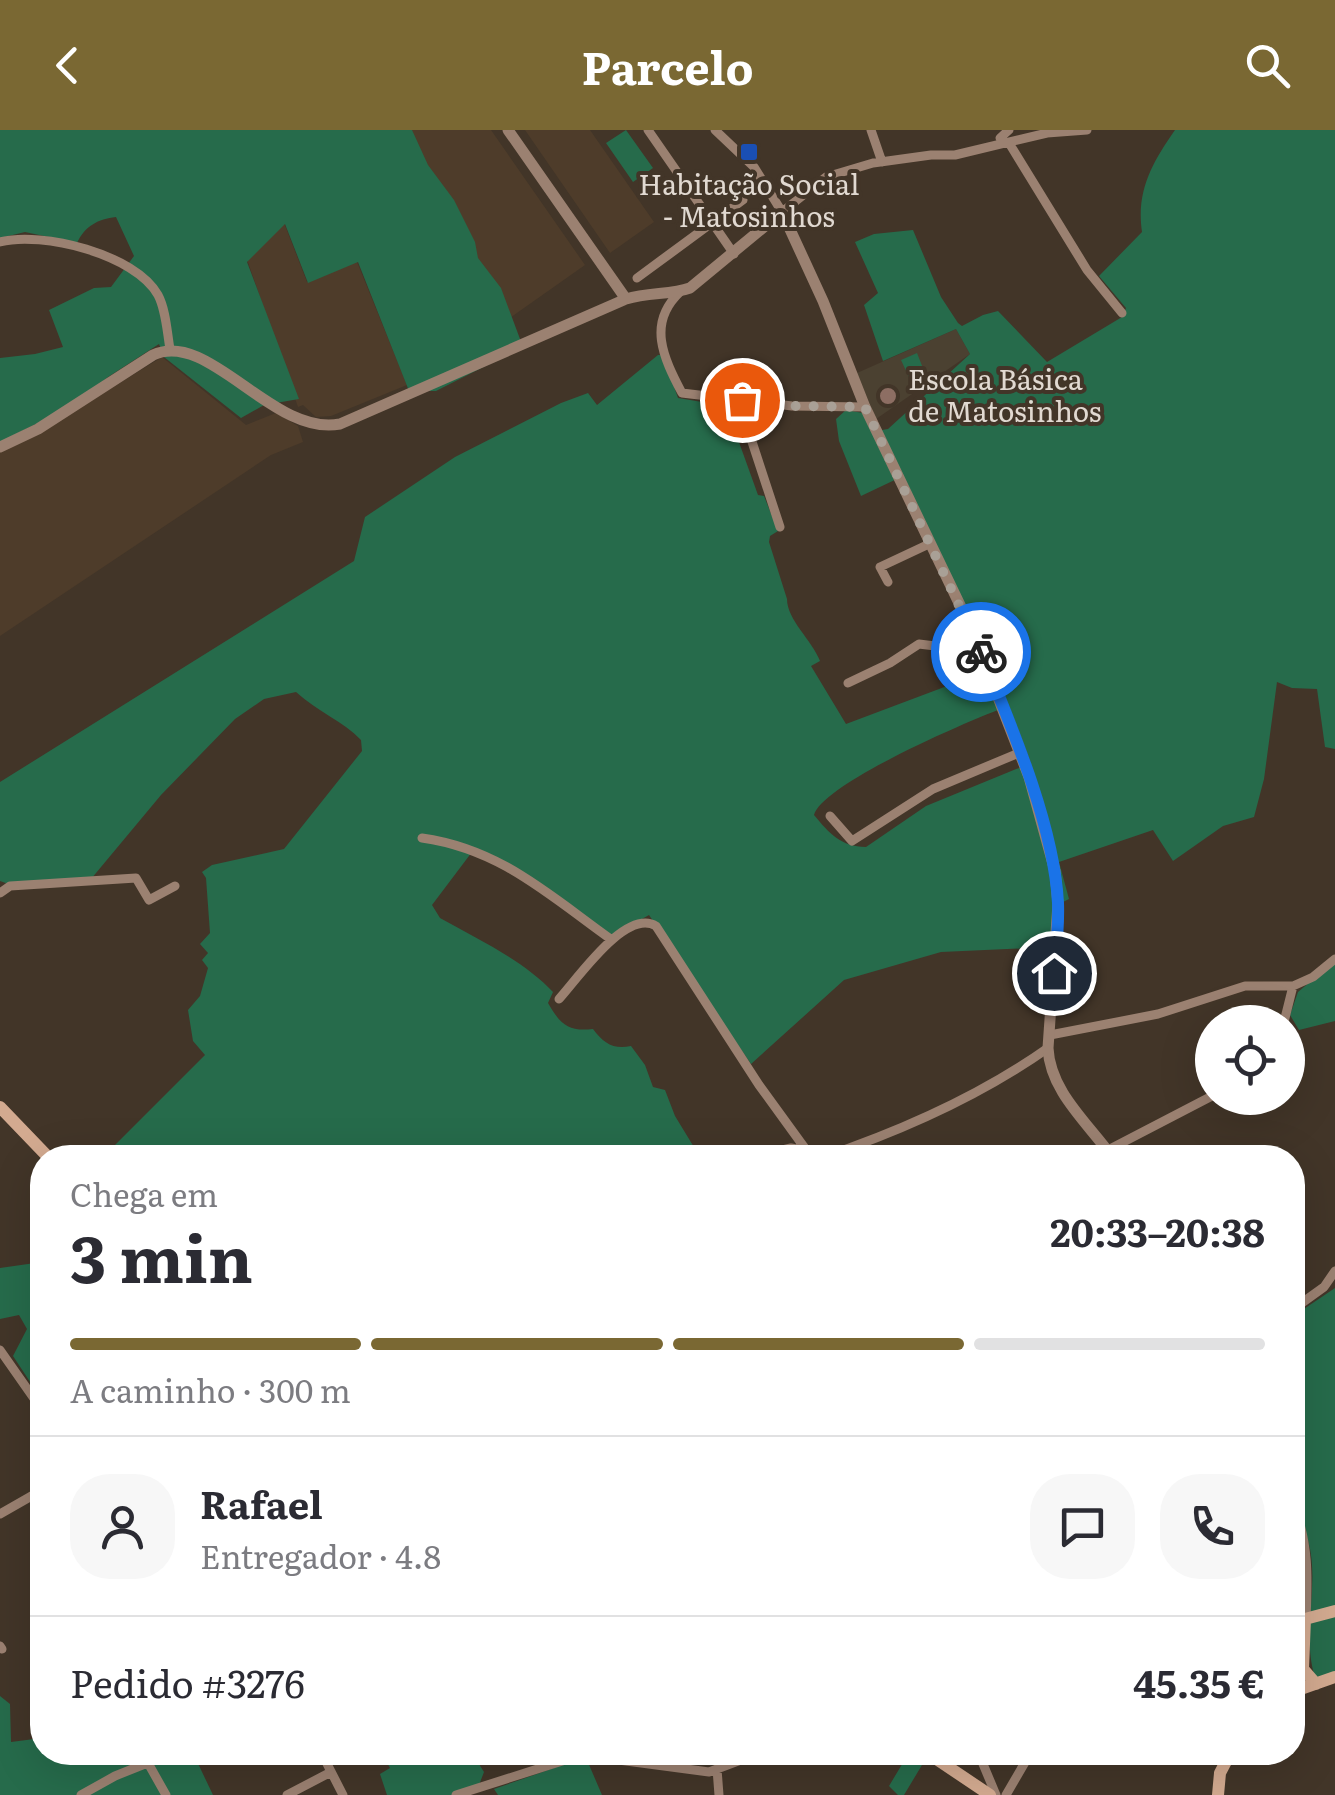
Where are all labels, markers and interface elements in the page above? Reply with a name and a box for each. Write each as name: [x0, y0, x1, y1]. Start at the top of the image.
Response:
text: Parcelo: [581, 32, 754, 99]
icon: back: [40, 38, 95, 93]
icon: search: [1240, 38, 1295, 93]
marker: Habitação Social - Matosinhos: [738, 141, 760, 163]
place label: Habitação Social - Matosinhos: [638, 162, 860, 236]
place label: Escola Básica de Matosinhos: [908, 357, 1101, 431]
pin: [700, 358, 785, 443]
icon: bag: [715, 373, 770, 428]
marker: Escola Básica de Matosinhos: [877, 385, 899, 407]
courier: [931, 602, 1031, 702]
icon: bike: [954, 625, 1009, 680]
pin: [1012, 931, 1097, 1016]
icon: home: [1027, 946, 1082, 1001]
map controls: [1195, 1005, 1305, 1115]
button: locate: [1195, 1005, 1305, 1115]
text: Chega em: [70, 1169, 218, 1217]
text: 20:33–20:38: [1050, 1202, 1265, 1259]
text: 3 min: [70, 1206, 253, 1303]
text: A caminho · 300 m: [70, 1365, 351, 1413]
button: person: [70, 1474, 175, 1579]
text: Rafael: [200, 1474, 323, 1531]
button: chat: [1030, 1474, 1135, 1579]
button: phone: [1160, 1474, 1265, 1579]
text: Entregador · 4.8: [200, 1531, 441, 1579]
text: Pedido #3276: [70, 1653, 305, 1710]
text: 45.35 €: [1133, 1653, 1265, 1710]

